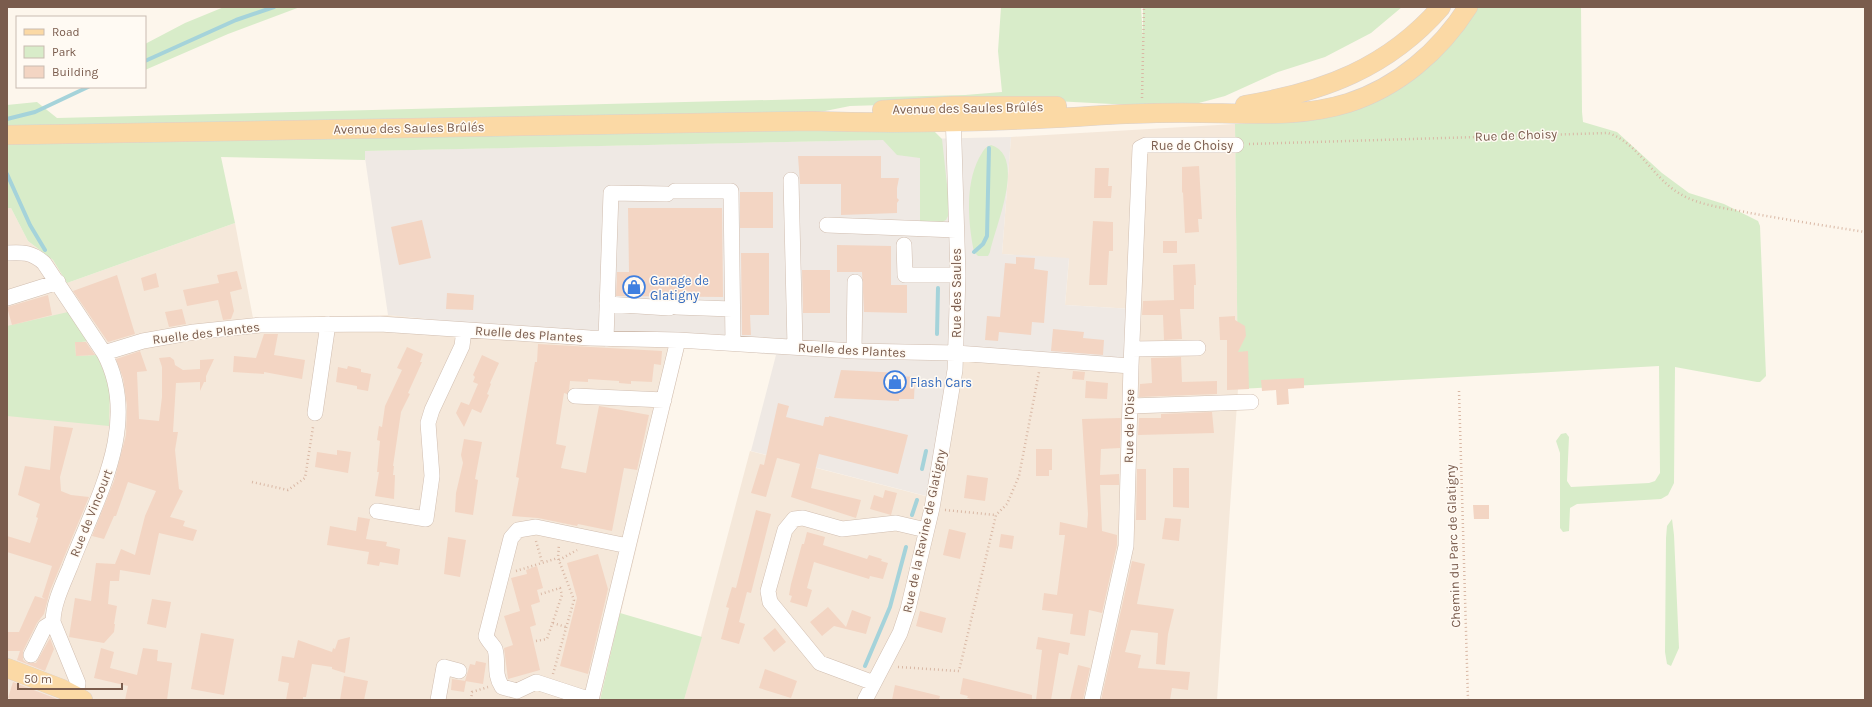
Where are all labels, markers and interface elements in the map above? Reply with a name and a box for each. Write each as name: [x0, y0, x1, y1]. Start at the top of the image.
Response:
legend: [16, 16, 146, 88]
text: Road: [52, 25, 80, 39]
text: Park: [52, 45, 77, 59]
text: Building: [52, 65, 99, 79]
street label: Avenue des Saules Brûlés: [892, 99, 1044, 117]
street label: Avenue des Saules Brûlés: [333, 119, 485, 137]
street label: Rue de Choisy: [1475, 126, 1557, 144]
street label: Rue de Choisy: [1151, 138, 1233, 153]
street label: Rue des Saules: [949, 248, 964, 338]
place label: Garage de Glatigny: [650, 273, 709, 303]
shop icon: Garage de Glatigny: [621, 274, 647, 300]
street label: Ruelle des Plantes: [151, 319, 261, 347]
street label: Ruelle des Plantes: [475, 323, 584, 345]
street label: Ruelle des Plantes: [798, 340, 907, 360]
shop icon: Flash Cars: [882, 369, 908, 395]
place label: Flash Cars: [910, 375, 972, 390]
street label: Rue de l'Oise: [1121, 388, 1137, 463]
street label: Rue de la Ravine de Glatigny: [899, 448, 949, 614]
street label: Chemin du Parc de Glatigny: [1443, 464, 1463, 628]
street label: Rue de Vincourt: [67, 467, 115, 559]
scale bar: [18, 665, 122, 691]
text: 50 m: [24, 672, 52, 686]

